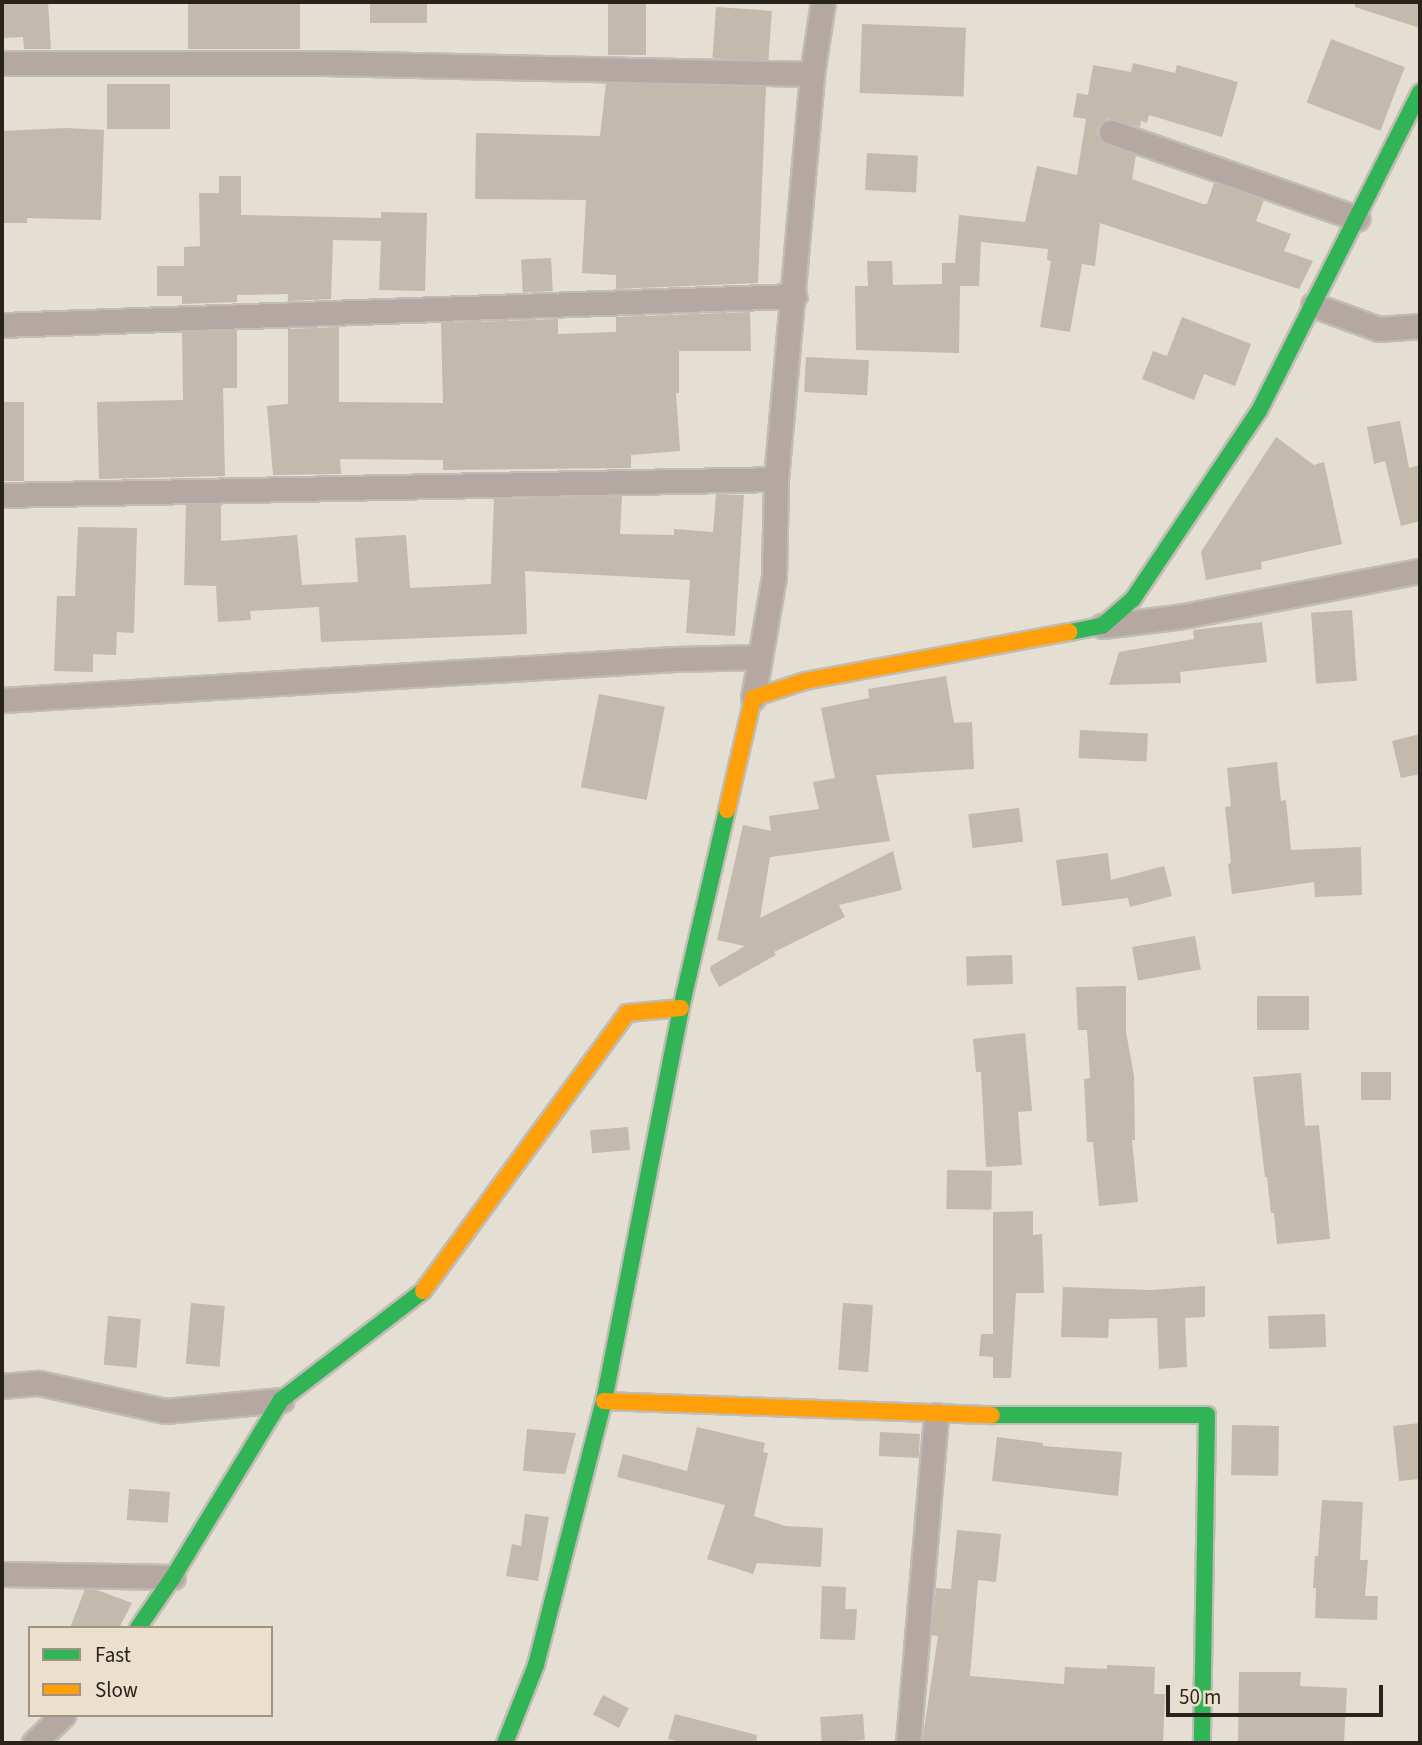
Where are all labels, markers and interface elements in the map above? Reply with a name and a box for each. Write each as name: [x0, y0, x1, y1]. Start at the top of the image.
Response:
legend: [28, 1626, 273, 1717]
text: Fast: [95, 1640, 131, 1670]
scale bar: [1170, 1672, 1387, 1716]
text: Slow: [95, 1675, 138, 1705]
text: 50 m: [1179, 1682, 1221, 1712]

